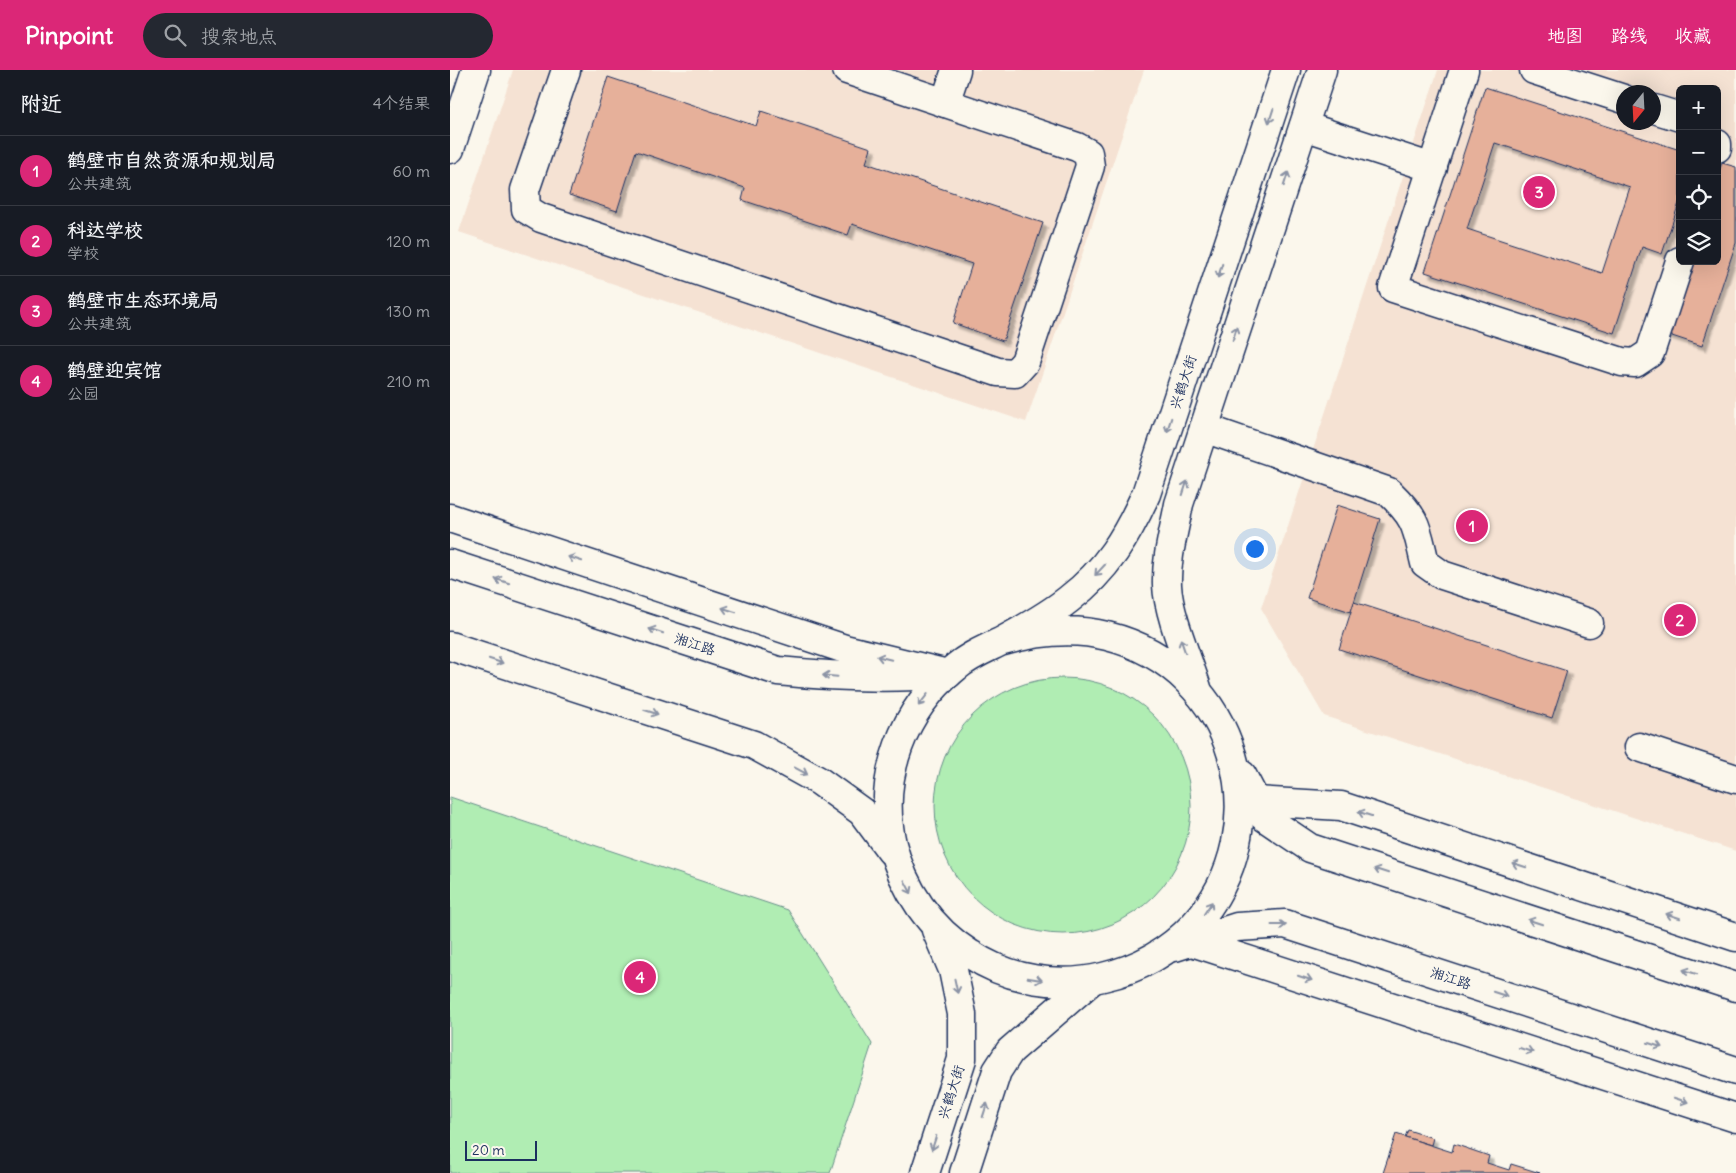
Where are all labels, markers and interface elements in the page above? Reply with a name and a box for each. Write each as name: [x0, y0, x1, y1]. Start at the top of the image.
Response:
search box: [143, 13, 493, 58]
text: Pinpoint: [25, 20, 113, 50]
icon: search: [161, 21, 189, 49]
text: 搜索地点: [201, 24, 277, 48]
text: 地图: [1547, 24, 1583, 47]
text: 路线: [1611, 24, 1647, 47]
text: 收藏: [1675, 24, 1711, 47]
north arrow: [1616, 85, 1661, 130]
map controls: [1676, 85, 1721, 265]
button: +: [1676, 85, 1721, 130]
text: 附近: [20, 90, 62, 117]
text: 4个结果: [373, 93, 430, 113]
one-way arrow: [1266, 108, 1275, 124]
button: −: [1676, 130, 1721, 175]
text: 鹤壁市自然资源和规划局: [67, 148, 276, 172]
text: 1: [33, 161, 39, 181]
text: 60 m: [392, 161, 430, 181]
one-way arrow: [1282, 171, 1292, 187]
text: 公共建筑: [67, 173, 131, 193]
pin: 3: [1523, 173, 1555, 211]
button: locate: [1676, 175, 1721, 220]
text: 科达学校: [67, 218, 143, 242]
button: layers: [1676, 220, 1721, 265]
text: 2: [32, 231, 40, 251]
text: 120 m: [387, 231, 430, 251]
text: 学校: [67, 243, 99, 263]
one-way arrow: [1215, 262, 1224, 278]
text: 鹤壁市生态环境局: [67, 288, 219, 312]
text: 3: [31, 301, 41, 321]
text: 130 m: [386, 301, 430, 321]
text: 公共建筑: [67, 313, 131, 333]
one-way arrow: [1231, 326, 1241, 342]
street label: 兴鹤大街: [1166, 353, 1200, 411]
text: 鹤壁迎宾馆: [67, 358, 162, 382]
text: 4: [31, 371, 41, 391]
text: 210 m: [387, 371, 430, 391]
text: 公园: [67, 383, 99, 403]
one-way arrow: [1164, 417, 1173, 432]
one-way arrow: [1180, 480, 1190, 496]
pin: 1: [1456, 507, 1488, 545]
your location: [1242, 536, 1268, 562]
one-way arrow: [567, 554, 583, 563]
one-way arrow: [1094, 564, 1106, 577]
one-way arrow: [494, 575, 510, 585]
pin: 2: [1664, 601, 1696, 639]
one-way arrow: [722, 605, 737, 614]
one-way arrow: [649, 626, 665, 636]
street label: 湘江路: [672, 629, 718, 659]
one-way arrow: [1178, 639, 1187, 654]
one-way arrow: [876, 653, 892, 662]
one-way arrow: [488, 657, 504, 666]
one-way arrow: [822, 671, 838, 681]
one-way arrow: [918, 694, 929, 707]
one-way arrow: [642, 708, 658, 717]
one-way arrow: [794, 766, 809, 776]
one-way arrow: [1357, 808, 1373, 818]
one-way arrow: [1511, 859, 1527, 869]
one-way arrow: [1373, 866, 1389, 875]
one-way arrow: [903, 879, 913, 894]
one-way arrow: [1203, 901, 1213, 915]
one-way arrow: [1665, 910, 1681, 920]
one-way arrow: [1527, 916, 1543, 926]
one-way arrow: [1270, 920, 1286, 930]
pin: 4: [624, 958, 656, 996]
street label: 湘江路: [1428, 963, 1474, 993]
one-way arrow: [1682, 967, 1698, 976]
one-way arrow: [1026, 974, 1042, 984]
one-way arrow: [1296, 974, 1312, 984]
one-way arrow: [952, 977, 961, 993]
one-way arrow: [1492, 990, 1507, 999]
one-way arrow: [1646, 1040, 1662, 1050]
one-way arrow: [1518, 1045, 1534, 1055]
street label: 兴鹤大街: [934, 1063, 968, 1121]
one-way arrow: [1672, 1095, 1688, 1105]
one-way arrow: [980, 1102, 990, 1118]
one-way arrow: [929, 1135, 939, 1151]
scale bar: [465, 1138, 538, 1161]
text: 20 m: [472, 1141, 505, 1159]

